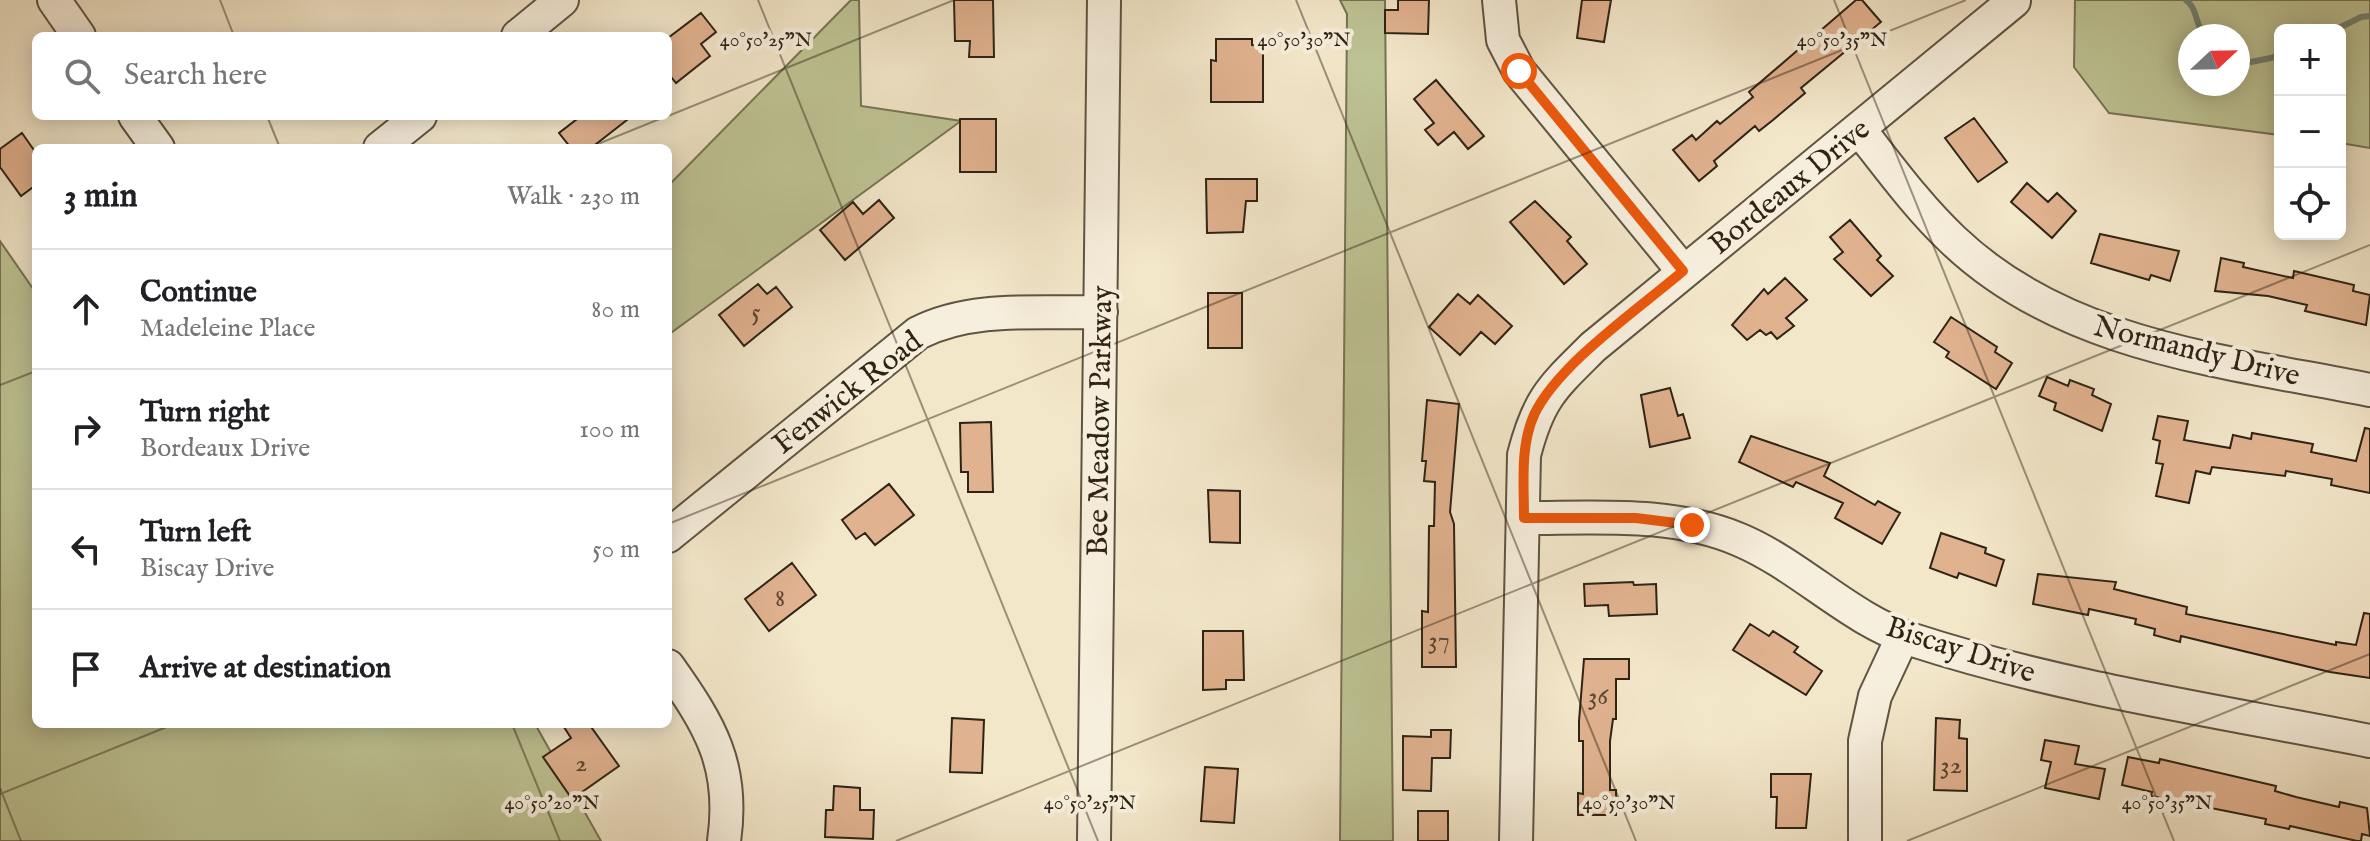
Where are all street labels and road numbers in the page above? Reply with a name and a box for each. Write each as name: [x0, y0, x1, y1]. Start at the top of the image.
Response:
street label: Bordeaux Drive: [1702, 111, 1878, 264]
street label: Bee Meadow Parkway: [1080, 285, 1122, 557]
street label: Normandy Drive: [2089, 308, 2304, 396]
street label: Fenwick Road: [766, 323, 931, 464]
street label: Biscay Drive: [1881, 609, 2040, 693]

